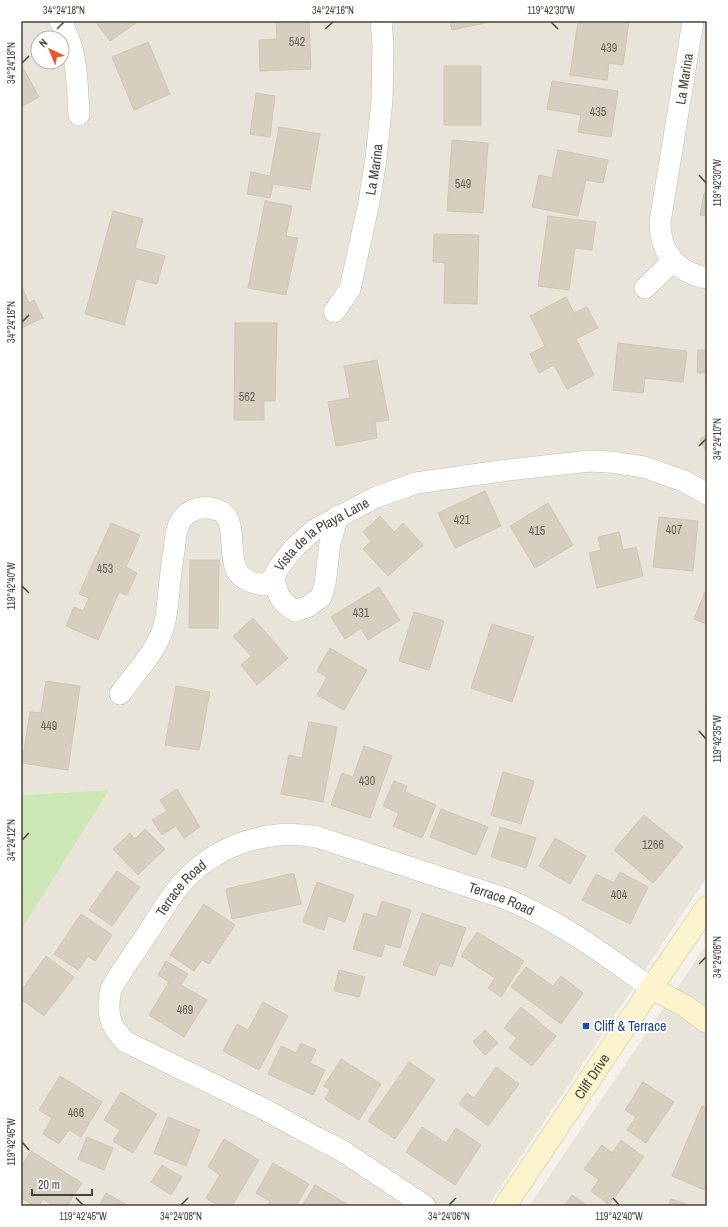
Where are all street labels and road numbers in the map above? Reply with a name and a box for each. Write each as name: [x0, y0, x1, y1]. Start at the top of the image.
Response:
street label: La Marina: [671, 51, 697, 106]
street label: La Marina: [361, 142, 387, 196]
street label: Vista de la Playa Lane: [270, 493, 372, 575]
street label: Terrace Road: [152, 856, 210, 920]
street label: Terrace Road: [466, 878, 537, 919]
street label: Cliff Drive: [570, 1050, 613, 1103]

